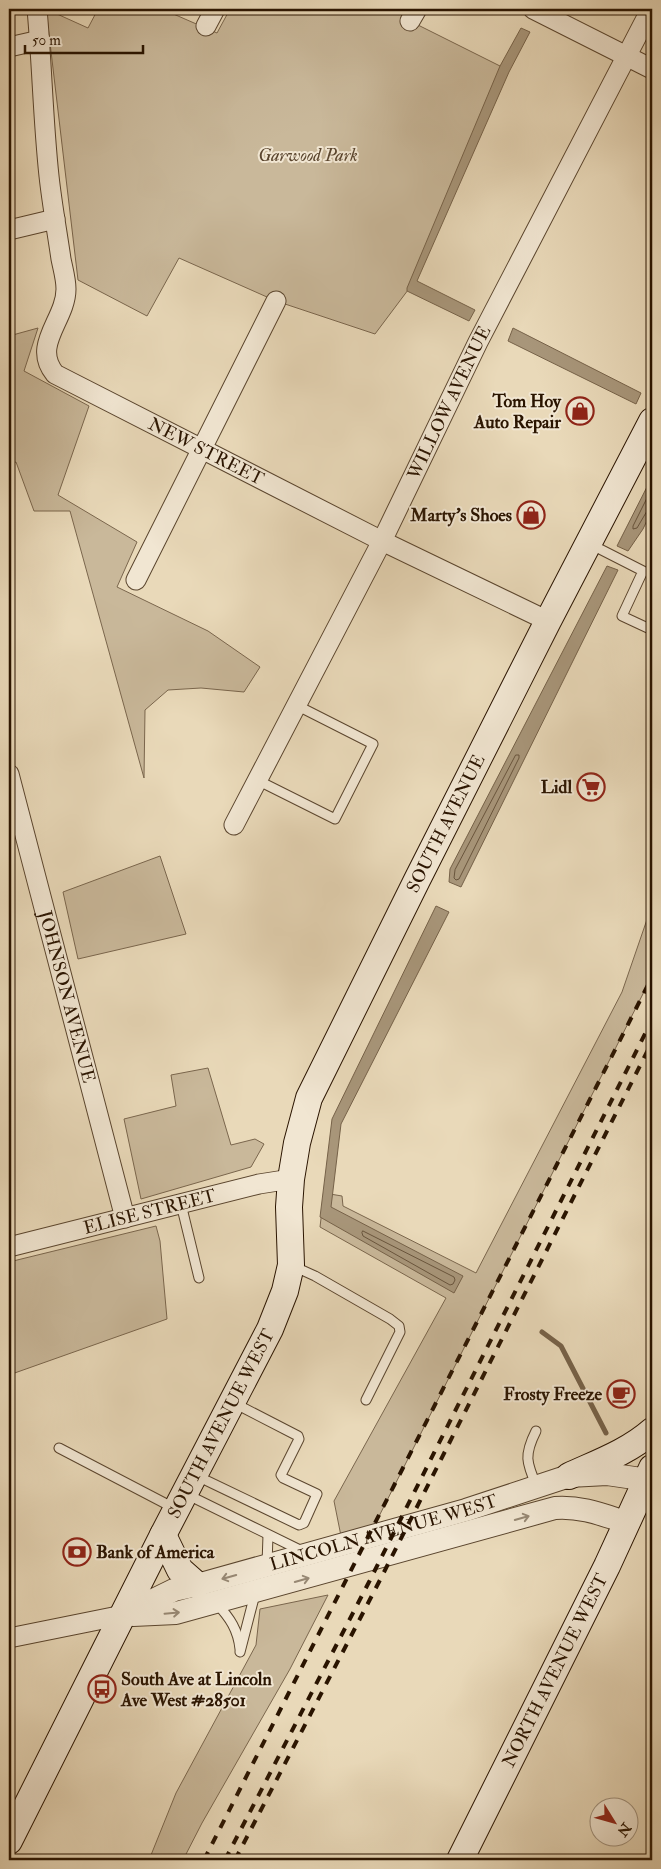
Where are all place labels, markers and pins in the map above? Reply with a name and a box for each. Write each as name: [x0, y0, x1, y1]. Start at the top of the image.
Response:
place label: Tom Hoy Auto Repair: [473, 390, 562, 434]
shop icon: Tom Hoy Auto Repair: [565, 396, 595, 426]
shop icon: Marty's Shoes: [516, 500, 546, 530]
place label: Marty's Shoes: [409, 504, 512, 527]
supermarket icon: Lidl: [576, 772, 606, 802]
place label: Lidl: [541, 776, 572, 799]
cafe icon: Frosty Freeze: [606, 1379, 636, 1409]
place label: Frosty Freeze: [503, 1383, 602, 1406]
bank icon: Bank of America: [62, 1537, 92, 1567]
place label: Bank of America: [96, 1541, 215, 1564]
place label: South Ave at Lincoln Ave West #28501: [120, 1668, 272, 1712]
bus stop icon: South Ave at Lincoln Ave West #28501: [87, 1674, 117, 1704]

